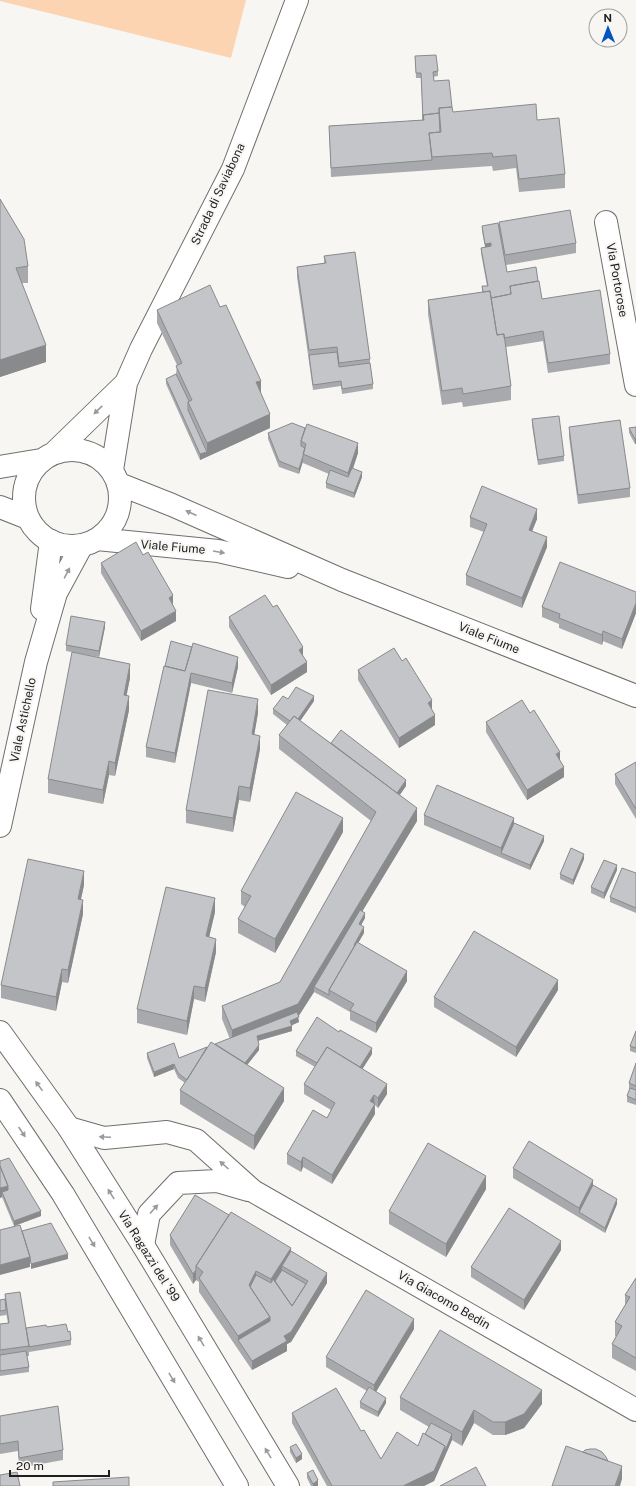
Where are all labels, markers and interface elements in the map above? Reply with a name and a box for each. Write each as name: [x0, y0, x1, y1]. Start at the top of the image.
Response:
north arrow: [588, 8, 628, 48]
text: N: [603, 12, 612, 24]
street label: Strada di Saviabona: [188, 141, 248, 247]
street label: Via Portorose: [604, 242, 630, 318]
one-way arrow: [93, 405, 103, 415]
one-way arrow: [185, 510, 197, 517]
street label: Viale Fiume: [140, 537, 206, 557]
one-way arrow: [213, 549, 225, 555]
one-way arrow: [64, 567, 70, 579]
street label: Viale Fiume: [456, 619, 522, 657]
street label: Viale Astichello: [7, 676, 39, 764]
one-way arrow: [35, 1081, 43, 1092]
one-way arrow: [18, 1127, 26, 1138]
one-way arrow: [99, 1133, 111, 1140]
one-way arrow: [218, 1161, 229, 1170]
one-way arrow: [107, 1189, 115, 1199]
one-way arrow: [150, 1203, 159, 1214]
street label: Via Ragazzi del '99: [115, 1208, 183, 1304]
one-way arrow: [88, 1236, 95, 1248]
street label: Via Giacomo Bedin: [395, 1268, 493, 1332]
one-way arrow: [197, 1336, 205, 1346]
one-way arrow: [169, 1372, 176, 1384]
one-way arrow: [264, 1447, 271, 1459]
scale bar: [10, 1452, 109, 1478]
text: 20 m: [16, 1459, 44, 1473]

